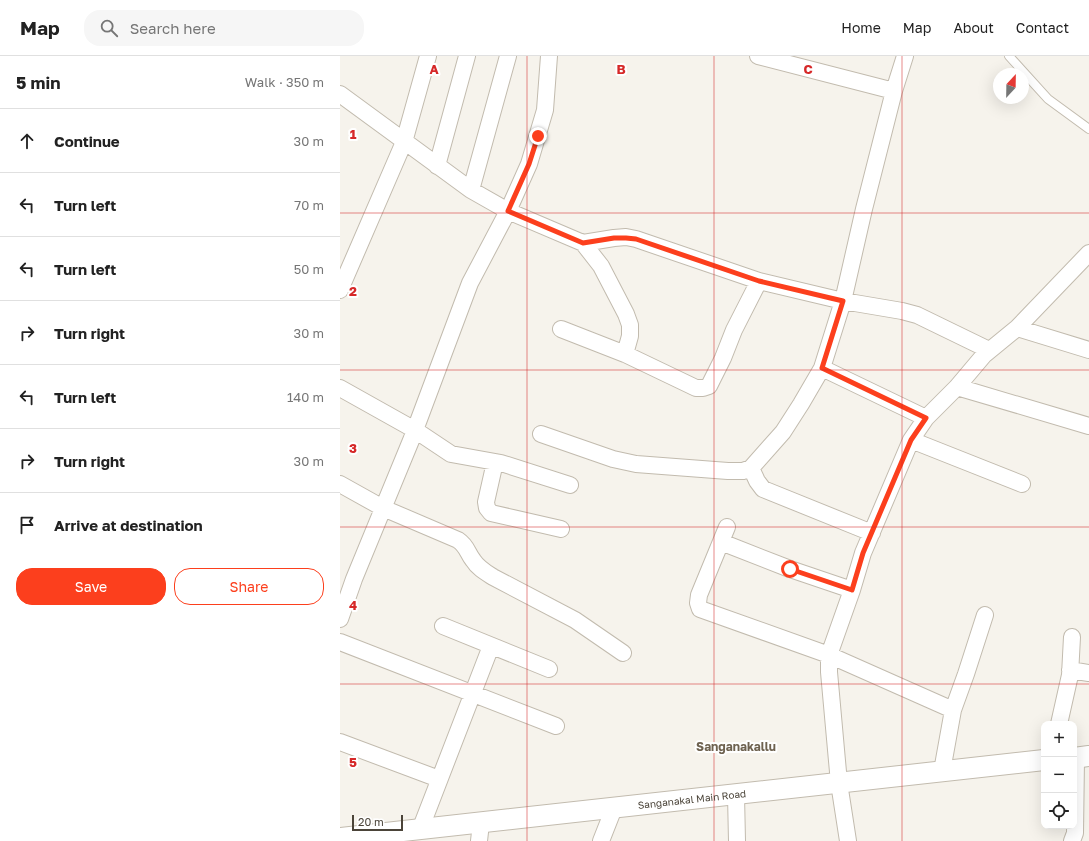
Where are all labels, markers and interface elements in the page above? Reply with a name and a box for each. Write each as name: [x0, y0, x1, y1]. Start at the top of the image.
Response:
search box: [84, 10, 364, 46]
text: Map: [20, 16, 60, 39]
icon: search: [98, 17, 120, 39]
text: Search here: [130, 19, 216, 37]
text: Home: [841, 19, 881, 36]
text: Map: [903, 19, 931, 36]
text: About: [953, 19, 994, 36]
text: Contact: [1016, 19, 1069, 36]
text: A: [429, 61, 439, 77]
text: B: [616, 61, 626, 77]
text: C: [803, 61, 813, 77]
north arrow: [993, 68, 1029, 104]
text: 5 min: [16, 72, 60, 93]
text: Walk · 350 m: [245, 74, 324, 90]
text: 1: [350, 126, 357, 142]
route end: [529, 127, 547, 145]
icon: ahead: [16, 130, 38, 152]
text: Continue: [54, 132, 120, 150]
text: 30 m: [294, 133, 324, 149]
icon: left: [16, 194, 38, 216]
text: Turn left: [54, 196, 116, 214]
text: 70 m: [294, 197, 324, 213]
icon: left: [16, 258, 38, 280]
text: Turn left: [54, 260, 116, 278]
text: 50 m: [294, 261, 324, 277]
text: 2: [349, 283, 357, 299]
icon: right: [16, 322, 38, 344]
text: Turn right: [54, 324, 125, 342]
text: 30 m: [294, 325, 324, 341]
icon: left: [16, 386, 38, 408]
text: Turn left: [54, 388, 116, 406]
text: 140 m: [287, 389, 324, 405]
text: 3: [349, 440, 357, 456]
icon: right: [16, 450, 38, 472]
text: Turn right: [54, 452, 125, 470]
text: 30 m: [294, 453, 324, 469]
icon: arrive: [16, 514, 38, 536]
text: Arrive at destination: [54, 516, 203, 534]
route start: [781, 560, 799, 578]
button: Save: [16, 568, 166, 605]
button: Share: [174, 568, 324, 605]
text: 4: [349, 597, 357, 613]
map controls: [1041, 721, 1077, 829]
button: +: [1041, 721, 1077, 757]
district label: Sanganakallu: [696, 739, 776, 754]
text: 5: [349, 754, 357, 770]
button: −: [1041, 757, 1077, 793]
street label: Sanganakal Main Road: [637, 787, 747, 811]
button: locate: [1041, 793, 1077, 829]
scale bar: [352, 813, 403, 832]
text: 20 m: [358, 815, 384, 828]

